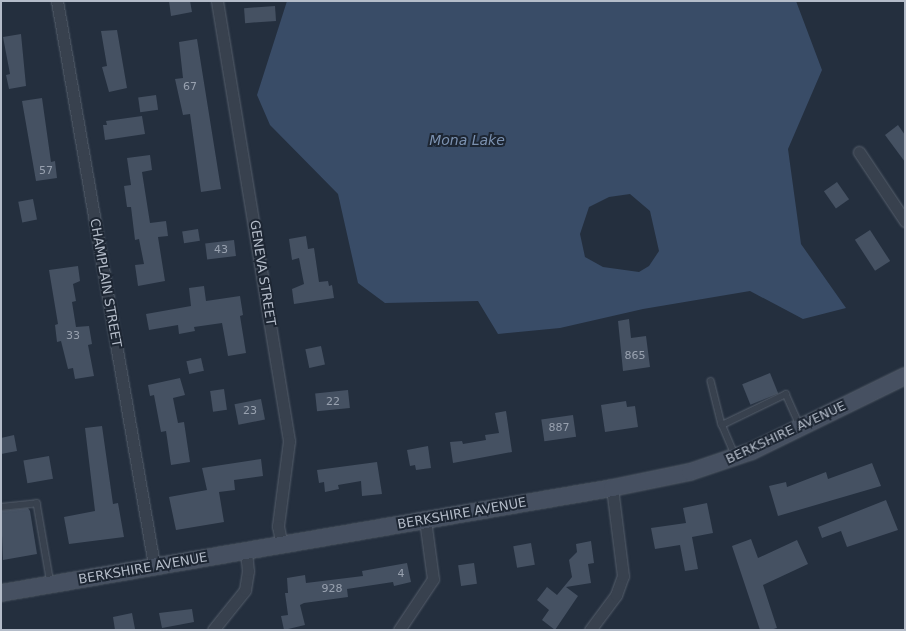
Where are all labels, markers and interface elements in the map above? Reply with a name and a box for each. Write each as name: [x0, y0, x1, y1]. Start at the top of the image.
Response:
house number: 67: [183, 80, 197, 94]
water label: Mona Lake: [429, 132, 505, 148]
house number: 57: [39, 164, 53, 178]
street label: CHAMPLAIN STREET: [86, 217, 124, 349]
street label: GENEVA STREET: [246, 219, 278, 327]
house number: 43: [214, 243, 228, 257]
house number: 33: [66, 329, 80, 343]
house number: 865: [625, 349, 645, 363]
house number: 22: [326, 395, 340, 409]
street label: BERKSHIRE AVENUE: [724, 398, 848, 468]
house number: 23: [243, 404, 257, 418]
house number: 887: [549, 421, 569, 435]
street label: BERKSHIRE AVENUE: [396, 495, 528, 533]
street label: BERKSHIRE AVENUE: [77, 550, 209, 588]
house number: 4: [398, 567, 404, 581]
house number: 928: [322, 582, 342, 596]

